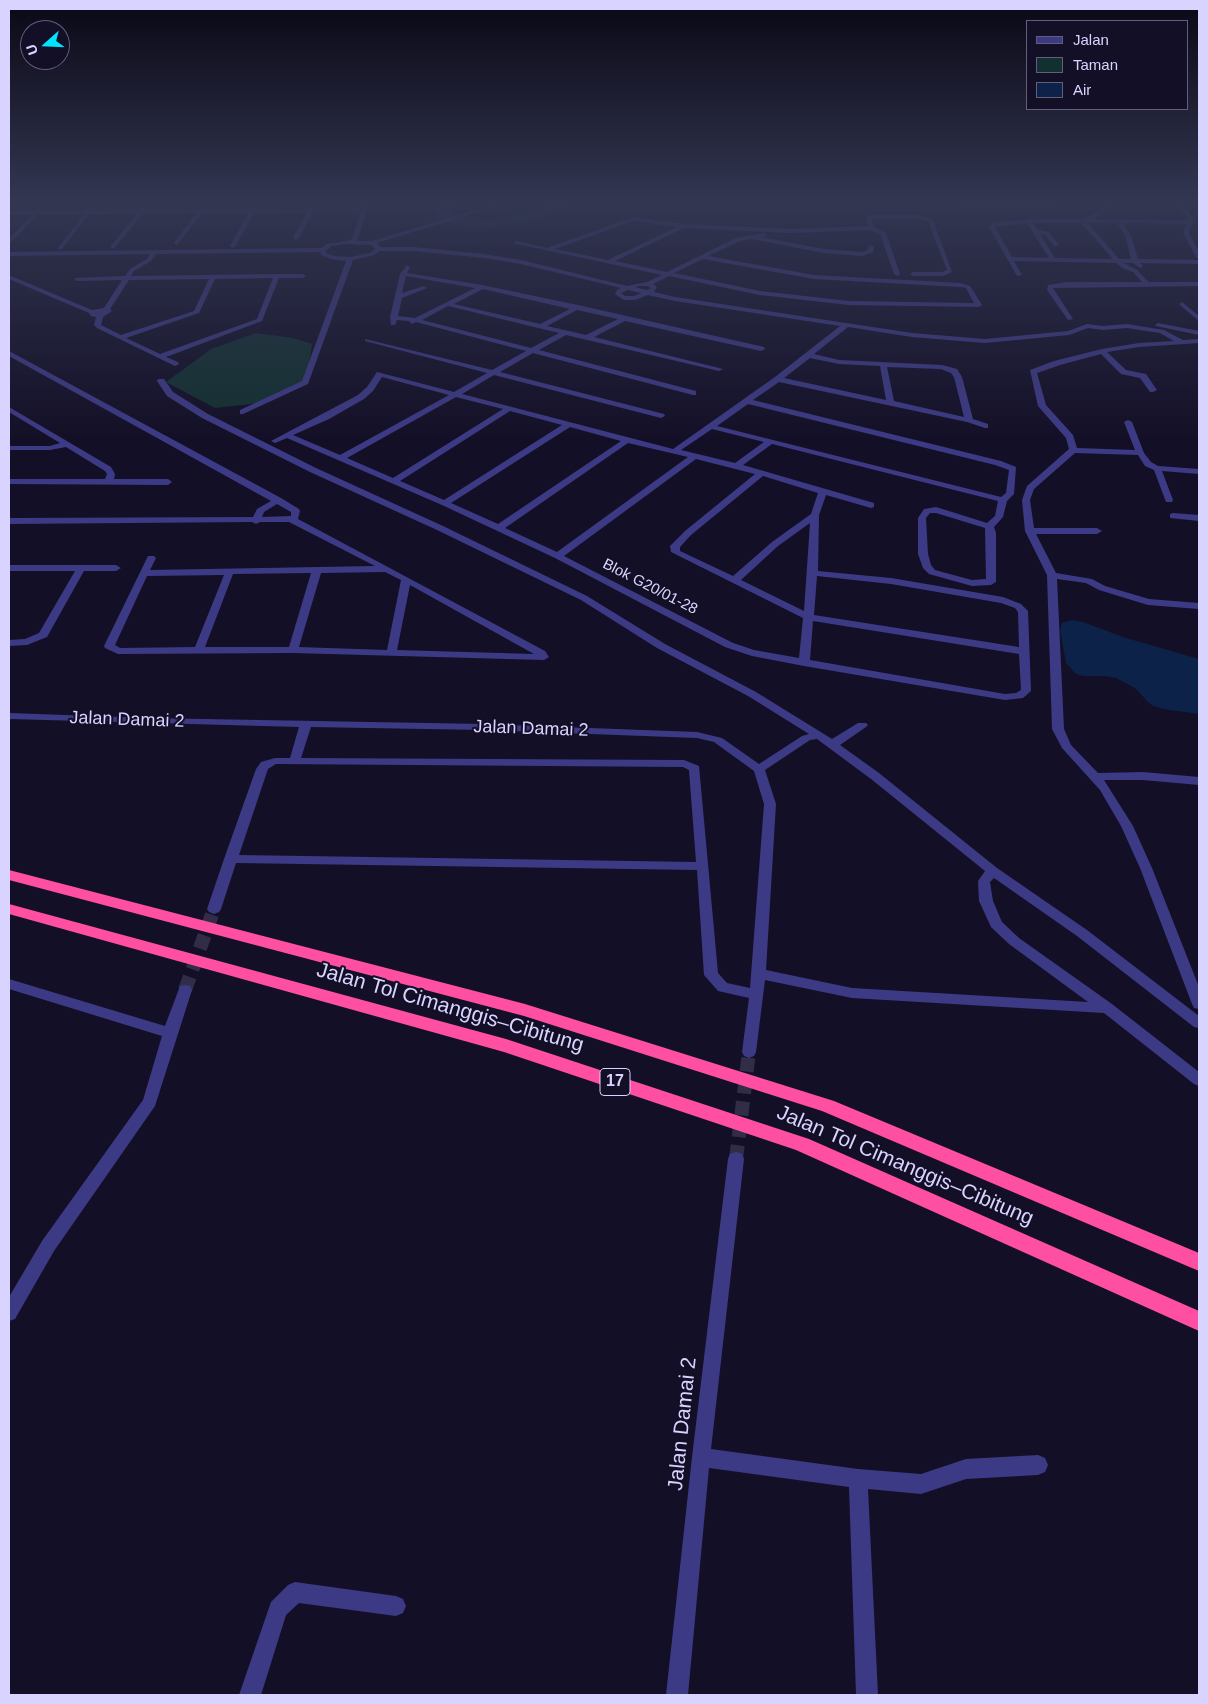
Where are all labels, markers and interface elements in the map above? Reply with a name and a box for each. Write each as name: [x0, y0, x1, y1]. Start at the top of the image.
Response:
north arrow: [20, 20, 70, 70]
legend: [1026, 20, 1188, 110]
text: Jalan: [1073, 31, 1109, 48]
text: U: [23, 42, 41, 57]
text: Taman: [1073, 56, 1118, 73]
text: Air: [1073, 81, 1091, 98]
street label: Blok G20/01-28: [599, 555, 701, 619]
street label: Jalan Damai 2: [69, 707, 185, 733]
street label: Jalan Damai 2: [473, 716, 589, 742]
street label: Jalan Tol Cimanggis–Cibitung: [314, 958, 586, 1058]
road number: 17: [600, 1068, 630, 1096]
street label: Jalan Tol Cimanggis–Cibitung: [773, 1100, 1037, 1232]
street label: Jalan Damai 2: [663, 1356, 703, 1492]

